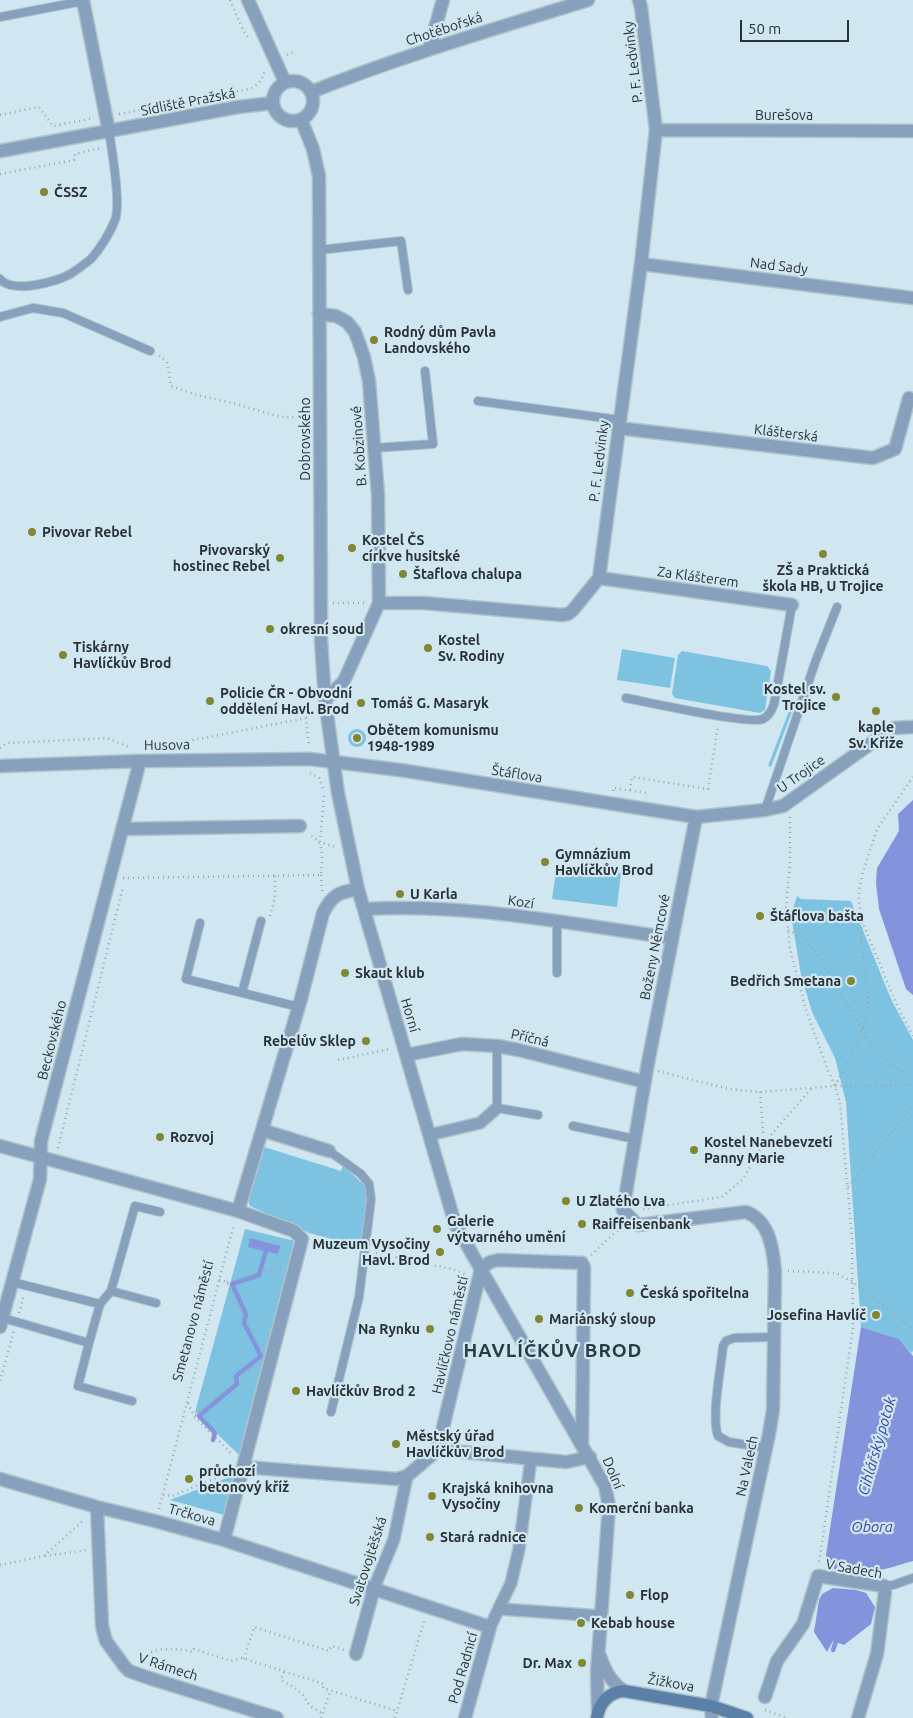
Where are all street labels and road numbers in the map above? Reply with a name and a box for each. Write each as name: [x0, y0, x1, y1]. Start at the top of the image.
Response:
street label: Chotěbořská: [403, 9, 485, 49]
street label: P. F. Ledvinky: [620, 20, 646, 104]
street label: Sídliště Pražská: [139, 85, 237, 119]
street label: Burešova: [755, 107, 813, 123]
street label: Nad Sady: [749, 254, 809, 278]
street label: Dobrovského: [297, 397, 313, 481]
street label: B. Kobzinové: [348, 405, 370, 487]
street label: P. F. Ledvinky: [586, 419, 612, 503]
street label: Klášterská: [753, 421, 819, 445]
street label: Za Klášterem: [656, 563, 740, 591]
street label: Husova: [144, 736, 190, 754]
street label: U Trojice: [774, 751, 828, 797]
street label: Štáflova: [490, 762, 544, 786]
street label: Kozí: [507, 892, 535, 912]
street label: Boženy Němcové: [636, 892, 674, 1002]
street label: Horní: [397, 996, 423, 1034]
street label: Beckovského: [34, 998, 70, 1082]
street label: Příčná: [509, 1025, 551, 1051]
street label: Smetanovo náměstí: [169, 1259, 217, 1383]
street label: Havlíčkovo náměstí: [428, 1274, 472, 1396]
street label: Na Valech: [732, 1434, 762, 1498]
street label: Dolní: [599, 1454, 627, 1492]
street label: Trčkova: [167, 1500, 217, 1530]
street label: Svatovojtěšská: [346, 1514, 390, 1608]
street label: V Sadech: [824, 1556, 884, 1582]
street label: Pod Radnicí: [445, 1631, 481, 1705]
street label: V Rámech: [136, 1649, 200, 1685]
street label: Žižkova: [646, 1671, 696, 1695]

